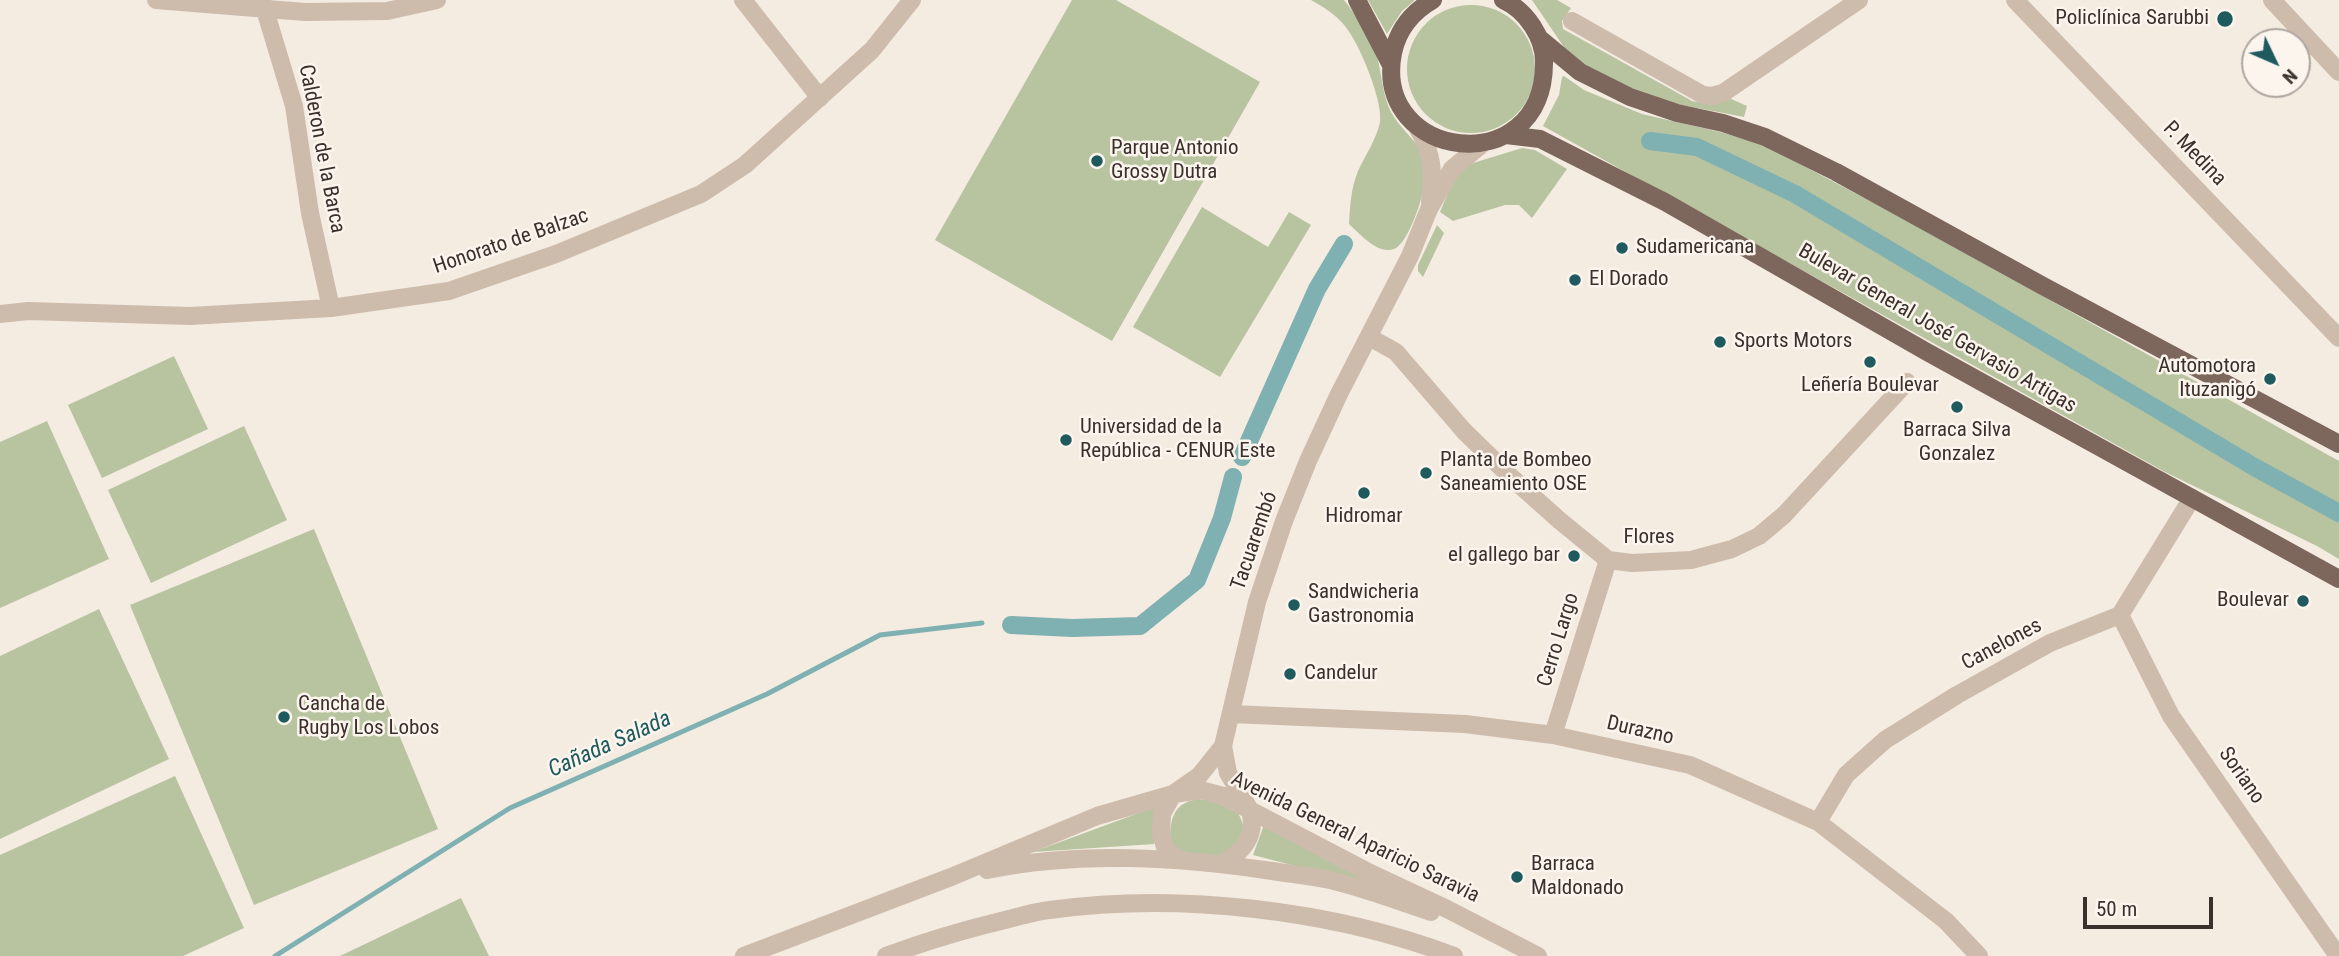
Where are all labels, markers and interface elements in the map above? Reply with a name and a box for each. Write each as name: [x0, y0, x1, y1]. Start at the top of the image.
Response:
place label: Policlínica Sarubbi: [2055, 6, 2209, 32]
marker: Policlínica Sarubbi: [2215, 9, 2235, 29]
north arrow: [2241, 28, 2311, 98]
street label: Calderon de la Barca: [292, 63, 350, 235]
text: N: [2278, 64, 2302, 89]
street label: P. Medina: [2157, 117, 2231, 191]
place label: Parque Antonio Grossy Dutra: [1111, 136, 1238, 186]
marker: Parque Antonio Grossy Dutra: [1089, 153, 1105, 169]
street label: Honorato de Balzac: [430, 204, 592, 280]
place label: Sudamericana: [1636, 235, 1754, 261]
street label: Bulevar General José Gervasio Artigas: [1794, 239, 2080, 419]
marker: Sudamericana: [1614, 240, 1630, 256]
place label: El Dorado: [1589, 267, 1669, 293]
marker: El Dorado: [1567, 272, 1583, 288]
place label: Sports Motors: [1734, 329, 1852, 355]
marker: Sports Motors: [1712, 334, 1728, 350]
marker: Leñería Boulevar: [1862, 354, 1878, 370]
place label: Automotora Ituzanigó: [2158, 354, 2256, 404]
marker: Automotora Ituzanigó: [2262, 371, 2278, 387]
place label: Leñería Boulevar: [1801, 373, 1939, 399]
marker: Barraca Silva Gonzalez: [1949, 399, 1965, 415]
place label: Universidad de la República - CENUR Este: [1080, 415, 1275, 465]
place label: Barraca Silva Gonzalez: [1903, 418, 2011, 468]
marker: Universidad de la República - CENUR Este: [1058, 432, 1074, 448]
place label: Planta de Bombeo Saneamiento OSE: [1440, 448, 1591, 498]
marker: Planta de Bombeo Saneamiento OSE: [1418, 465, 1434, 481]
marker: Hidromar: [1356, 485, 1372, 501]
street label: Tacuarembó: [1226, 488, 1284, 594]
place label: Hidromar: [1325, 504, 1403, 530]
street label: Flores: [1623, 525, 1675, 551]
place label: el gallego bar: [1448, 543, 1560, 569]
marker: el gallego bar: [1566, 548, 1582, 564]
place label: Sandwicheria Gastronomia: [1308, 580, 1419, 630]
place label: Boulevar: [2217, 588, 2289, 614]
street label: Cerro Largo: [1533, 590, 1585, 690]
marker: Boulevar: [2295, 593, 2311, 609]
marker: Sandwicheria Gastronomia: [1286, 597, 1302, 613]
street label: Canelones: [1958, 613, 2046, 677]
place label: Candelur: [1304, 661, 1378, 687]
marker: Candelur: [1282, 666, 1298, 682]
place label: Cancha de Rugby Los Lobos: [298, 692, 439, 742]
water label: Cañada Salada: [544, 706, 676, 784]
marker: Cancha de Rugby Los Lobos: [276, 709, 292, 725]
street label: Durazno: [1604, 711, 1676, 751]
street label: Soriano: [2212, 743, 2270, 809]
street label: Avenida General Aparicio Saravia: [1227, 767, 1483, 909]
place label: Barraca Maldonado: [1531, 852, 1624, 902]
marker: Barraca Maldonado: [1509, 869, 1525, 885]
scale bar: [2087, 883, 2216, 927]
text: 50 m: [2096, 897, 2137, 921]

